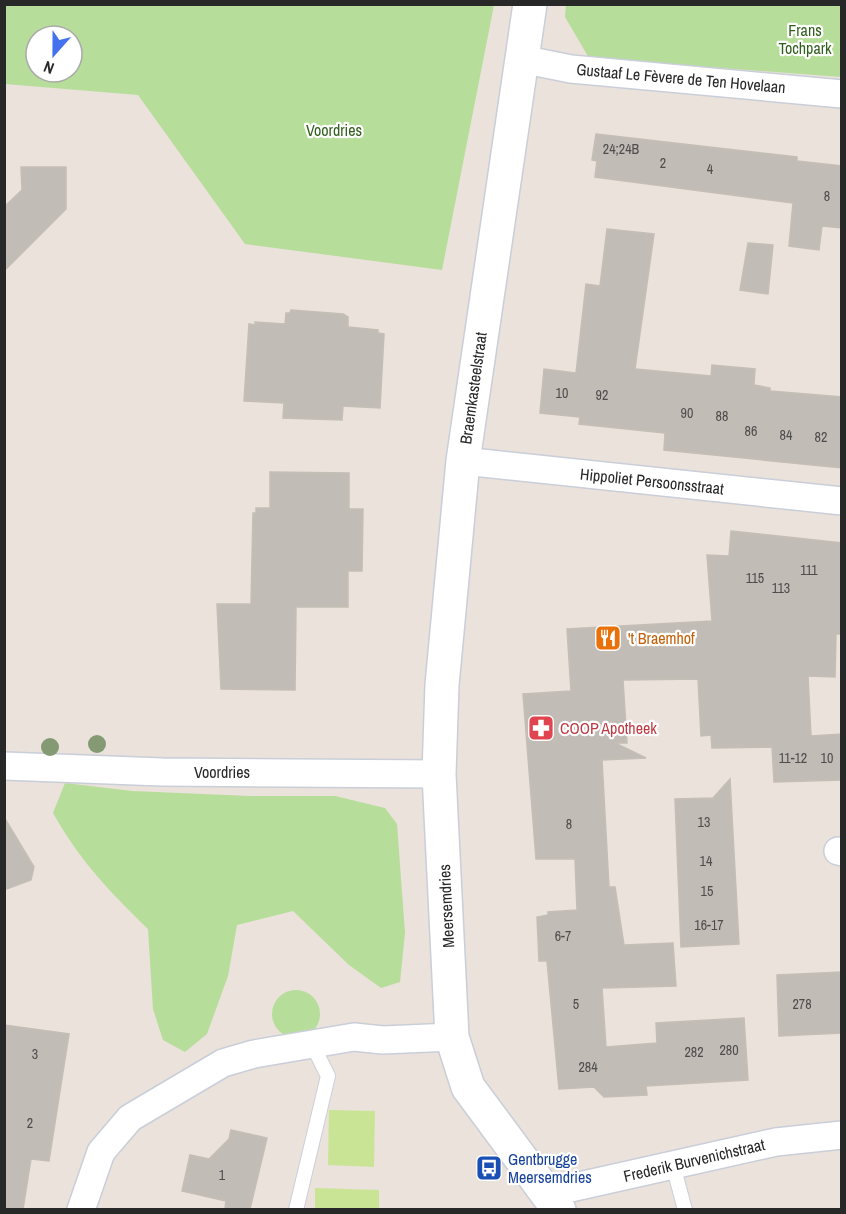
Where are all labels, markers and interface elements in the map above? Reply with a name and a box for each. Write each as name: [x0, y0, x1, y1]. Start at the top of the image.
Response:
park label: Frans Tochpark: [778, 19, 832, 59]
north arrow: [24, 24, 84, 84]
text: N: [40, 56, 57, 80]
street label: Gustaaf Le Fèvere de Ten Hovelaan: [575, 58, 787, 98]
park label: Voordries: [306, 119, 362, 141]
house number: 24;24B: [603, 140, 640, 158]
house number: 2: [660, 154, 666, 172]
house number: 4: [707, 160, 714, 178]
house number: 8: [824, 187, 830, 205]
street label: Braemkasteelstraat: [454, 330, 492, 445]
house number: 10: [556, 384, 568, 402]
house number: 92: [596, 386, 608, 404]
house number: 90: [681, 404, 693, 422]
house number: 88: [716, 407, 728, 425]
house number: 86: [745, 422, 757, 440]
house number: 84: [780, 426, 793, 444]
house number: 82: [815, 428, 827, 446]
street label: Hippoliet Persoonsstraat: [579, 463, 725, 500]
house number: 111: [800, 561, 818, 579]
house number: 115: [746, 569, 764, 587]
house number: 113: [772, 579, 790, 597]
restaurant icon: 't Braemhof: [593, 623, 623, 653]
place label: 't Braemhof: [628, 627, 695, 649]
pharmacy icon: COOP Apotheek: [526, 713, 556, 743]
place label: COOP Apotheek: [560, 717, 657, 739]
house number: 11-12: [779, 749, 807, 767]
house number: 10: [821, 749, 833, 767]
street label: Voordries: [194, 761, 250, 783]
house number: 13: [698, 813, 710, 831]
house number: 8: [566, 815, 572, 833]
house number: 14: [700, 852, 713, 870]
street label: Meersemdries: [433, 864, 459, 948]
house number: 15: [701, 882, 713, 900]
house number: 16-17: [694, 916, 724, 934]
house number: 6-7: [555, 927, 571, 945]
house number: 5: [573, 995, 579, 1013]
house number: 278: [792, 995, 812, 1013]
house number: 280: [719, 1041, 739, 1059]
house number: 282: [684, 1043, 704, 1061]
house number: 3: [32, 1045, 38, 1063]
house number: 284: [578, 1058, 598, 1076]
house number: 2: [27, 1114, 33, 1132]
street label: Frederik Burvenichstraat: [621, 1133, 767, 1187]
place label: Gentbrugge Meersemdries: [508, 1148, 592, 1188]
bus stop icon: Gentbrugge Meersemdries: [474, 1153, 504, 1183]
house number: 1: [219, 1166, 226, 1184]

